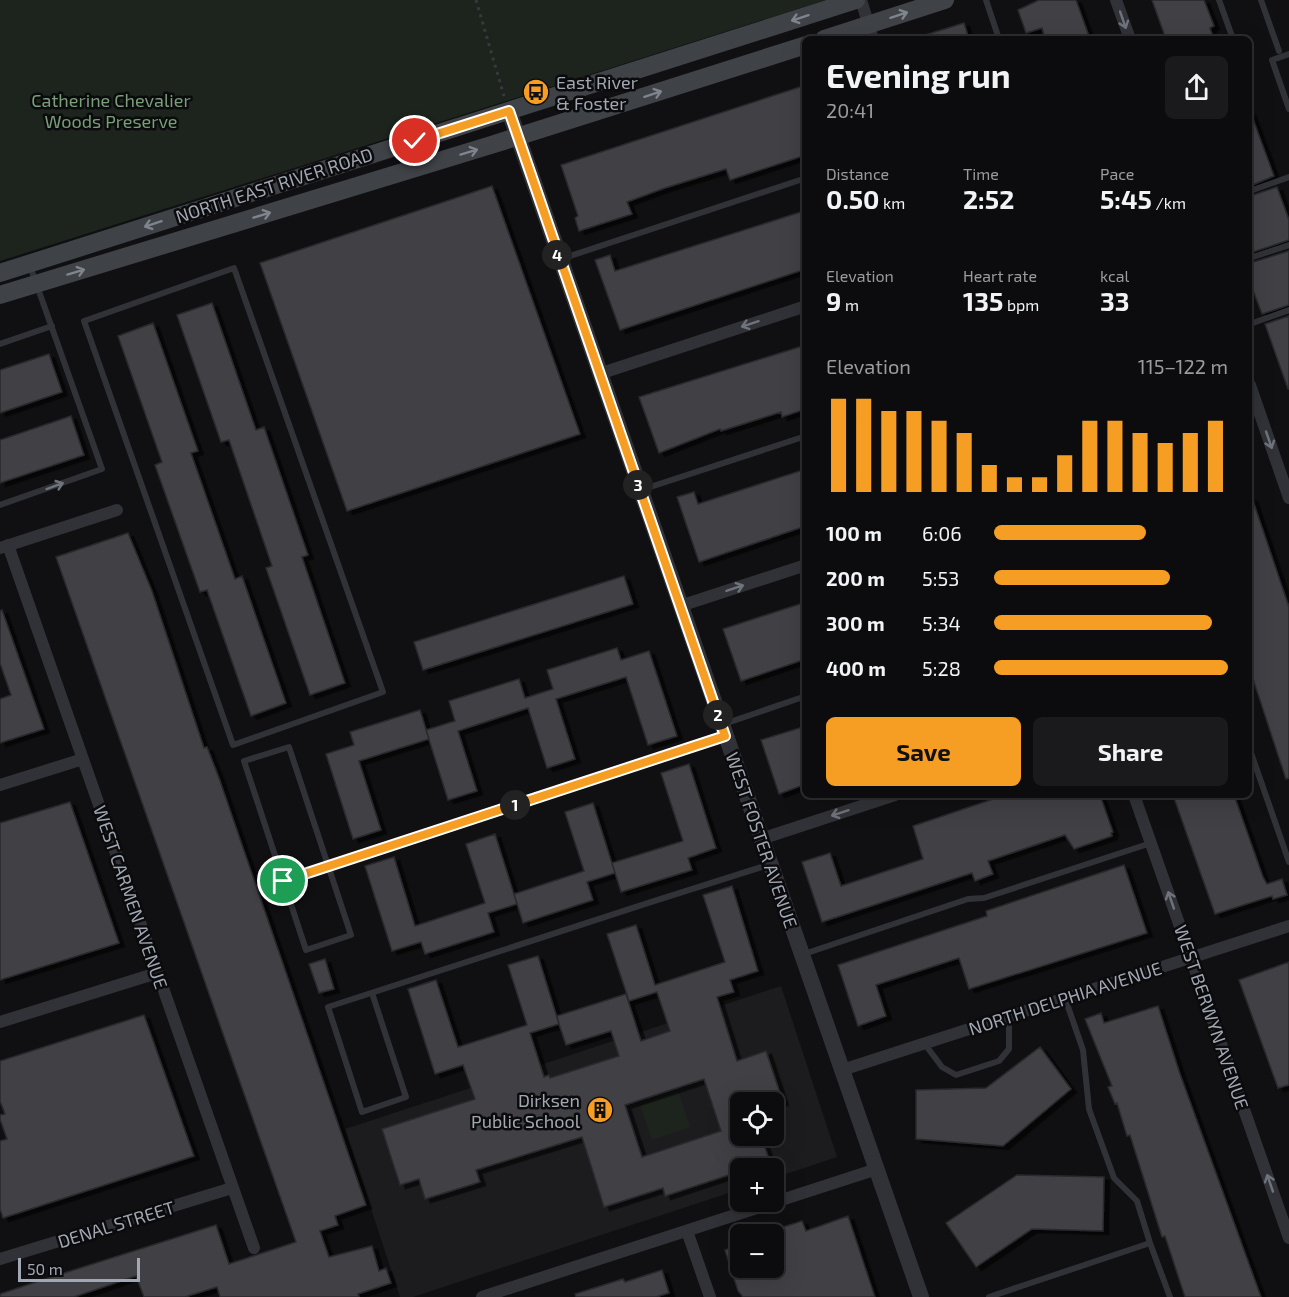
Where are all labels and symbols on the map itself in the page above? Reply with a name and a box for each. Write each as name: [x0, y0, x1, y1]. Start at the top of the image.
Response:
one-way arrow: [889, 8, 908, 19]
one-way arrow: [1118, 10, 1129, 29]
one-way arrow: [791, 13, 810, 24]
place label: East River & Foster: [556, 71, 638, 114]
bus stop icon: East River & Foster: [521, 77, 551, 107]
one-way arrow: [643, 87, 662, 98]
park label: Catherine Chevalier Woods Preserve: [31, 89, 191, 132]
pin: [389, 115, 440, 166]
street label: NORTH EAST RIVER ROAD: [173, 143, 375, 227]
one-way arrow: [459, 146, 478, 157]
one-way arrow: [252, 209, 271, 220]
one-way arrow: [144, 219, 163, 230]
pin: 4: [542, 240, 572, 270]
one-way arrow: [66, 265, 85, 276]
one-way arrow: [741, 319, 760, 330]
one-way arrow: [1264, 430, 1275, 449]
pin: 3: [623, 470, 653, 500]
one-way arrow: [45, 479, 64, 490]
one-way arrow: [725, 582, 744, 593]
pin: 2: [703, 700, 733, 730]
street label: WEST FOSTER AVENUE: [722, 749, 802, 931]
pin: 1: [500, 790, 530, 820]
street label: WEST CARMEN AVENUE: [89, 802, 173, 992]
one-way arrow: [831, 809, 850, 820]
pin: [257, 855, 308, 906]
one-way arrow: [1164, 891, 1175, 910]
street label: WEST BERWYN AVENUE: [1170, 922, 1254, 1112]
street label: NORTH DELPHIA AVENUE: [966, 956, 1164, 1040]
place label: Dirksen Public School: [471, 1089, 581, 1132]
building icon: Dirksen Public School: [585, 1095, 615, 1125]
one-way arrow: [1263, 1174, 1274, 1193]
street label: DENAL STREET: [55, 1196, 178, 1252]
scale bar: [18, 1255, 140, 1282]

